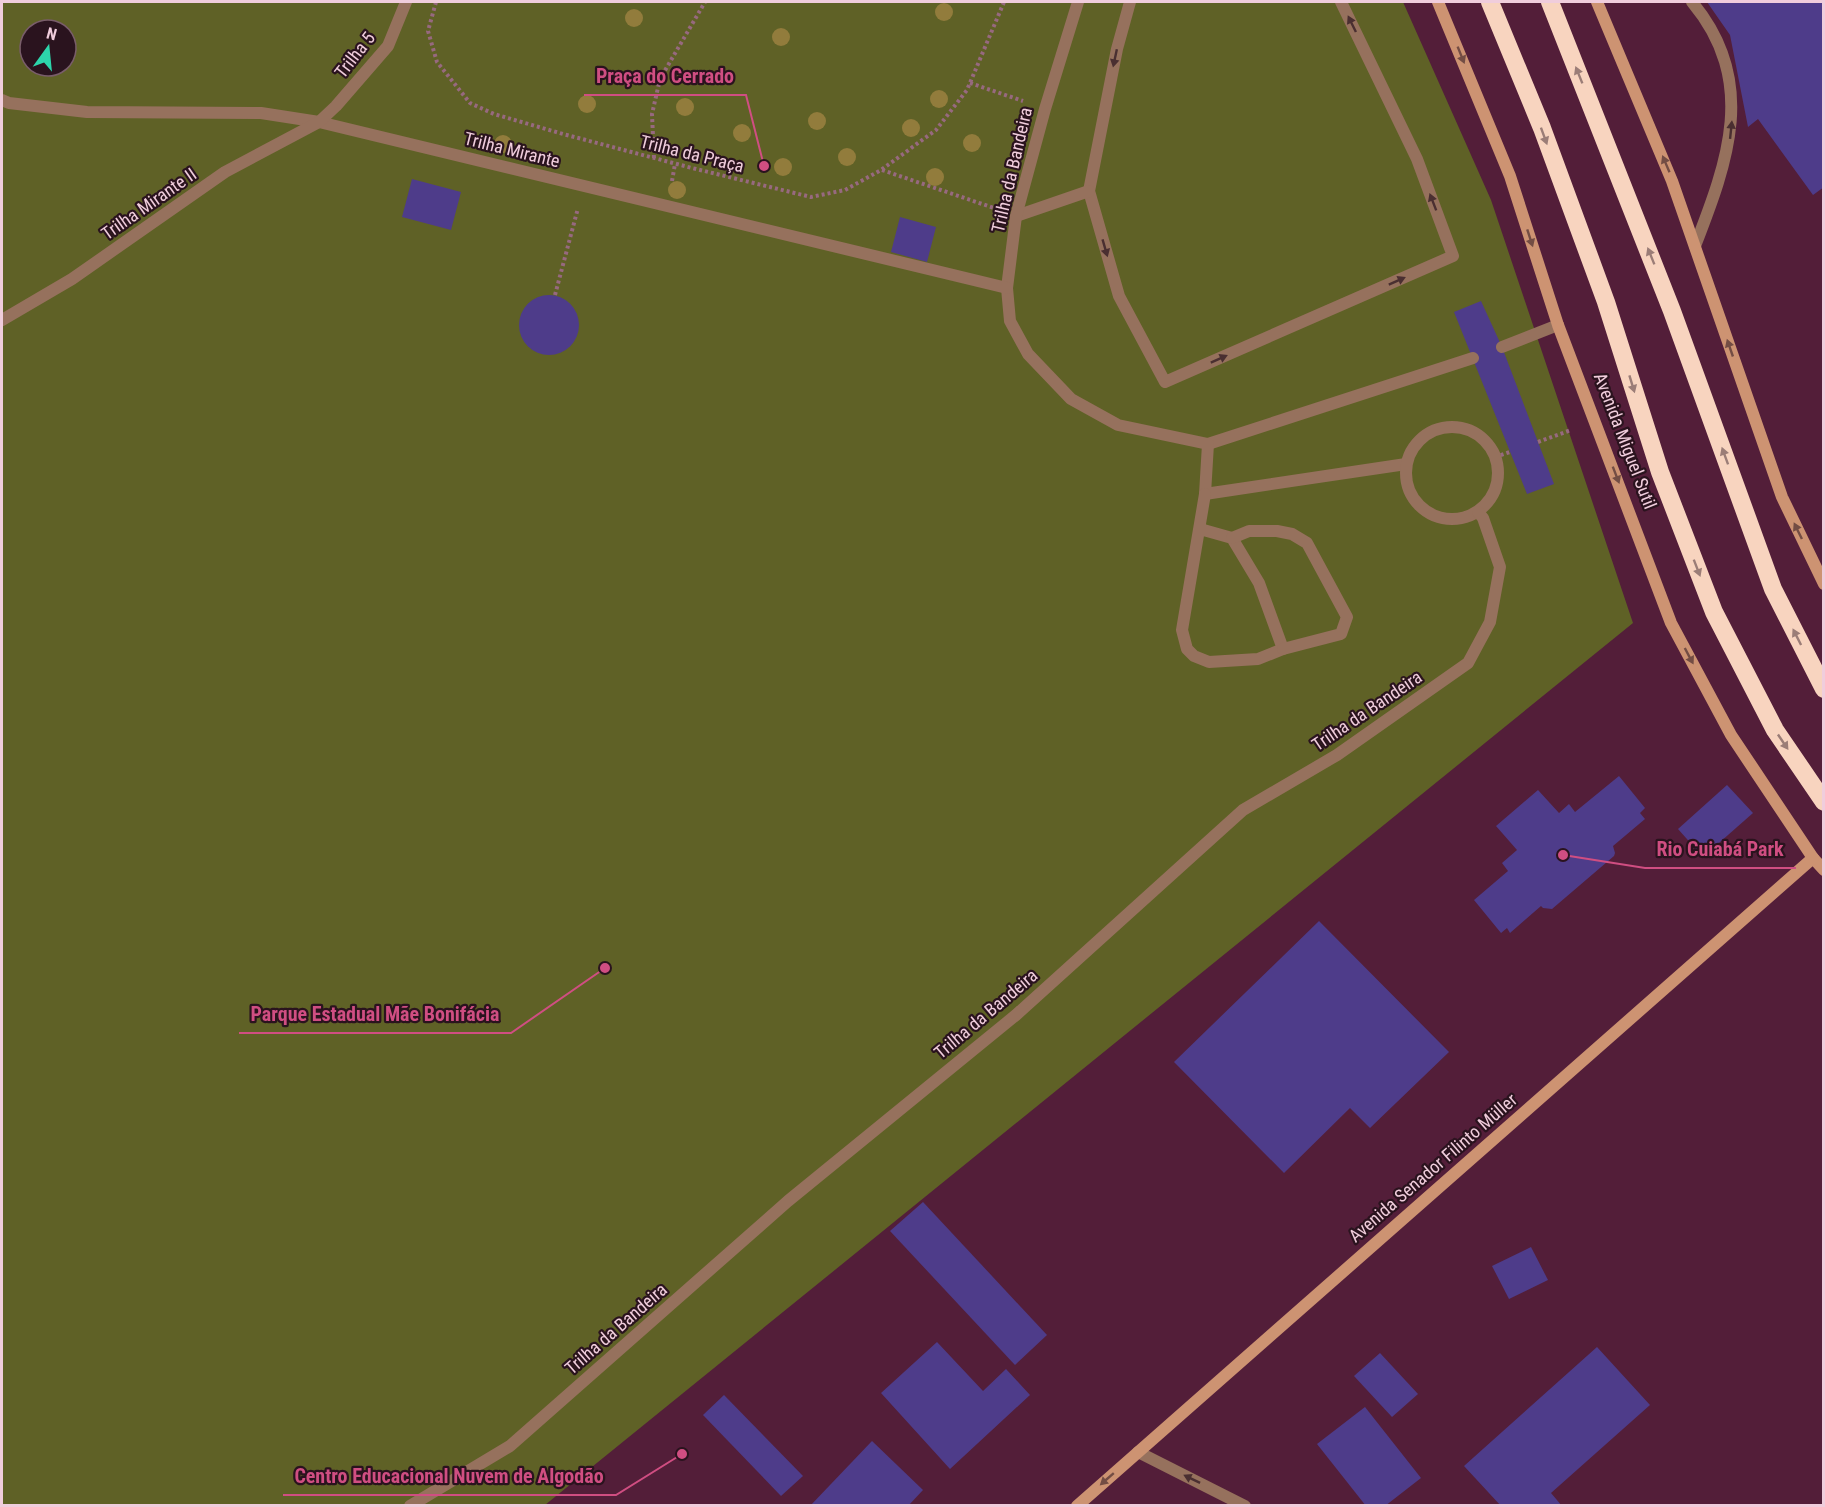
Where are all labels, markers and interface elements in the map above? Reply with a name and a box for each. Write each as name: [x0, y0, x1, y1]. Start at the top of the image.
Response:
one-way arrow: [1347, 16, 1356, 33]
north arrow: [18, 18, 78, 78]
text: N: [45, 24, 59, 44]
street label: Trilha 5: [330, 27, 379, 82]
one-way arrow: [1457, 46, 1466, 64]
one-way arrow: [1110, 49, 1119, 68]
callout: Praça do Cerrado: [584, 57, 746, 95]
text: Praça do Cerrado: [596, 64, 734, 88]
one-way arrow: [1574, 66, 1583, 84]
street label: Trilha da Bandeira: [987, 105, 1036, 235]
one-way arrow: [1726, 121, 1736, 140]
street label: Trilha Mirante: [462, 127, 562, 172]
one-way arrow: [1540, 127, 1550, 145]
street label: Trilha da Praça: [638, 130, 746, 177]
one-way arrow: [1661, 156, 1670, 173]
street label: Trilha Mirante II: [97, 163, 200, 244]
one-way arrow: [1427, 192, 1437, 210]
one-way arrow: [1525, 229, 1535, 247]
one-way arrow: [1101, 239, 1110, 257]
one-way arrow: [1646, 247, 1655, 265]
one-way arrow: [1389, 276, 1407, 286]
one-way arrow: [1725, 339, 1735, 357]
one-way arrow: [1210, 354, 1228, 364]
street label: Avenida Miguel Sutil: [1590, 370, 1661, 512]
one-way arrow: [1628, 375, 1638, 393]
one-way arrow: [1719, 447, 1729, 465]
one-way arrow: [1611, 467, 1621, 485]
one-way arrow: [1793, 522, 1803, 539]
one-way arrow: [1693, 559, 1702, 577]
one-way arrow: [1792, 629, 1802, 646]
one-way arrow: [1684, 648, 1694, 665]
street label: Trilha da Bandeira: [1308, 666, 1426, 755]
one-way arrow: [1777, 734, 1789, 750]
callout: Rio Cuiabá Park: [1645, 830, 1796, 868]
text: Rio Cuiabá Park: [1656, 837, 1784, 861]
street label: Trilha da Bandeira: [930, 964, 1041, 1063]
callout: Parque Estadual Mãe Bonifácia: [239, 995, 511, 1033]
text: Parque Estadual Mãe Bonifácia: [251, 1002, 499, 1026]
street label: Avenida Senador Filinto Müller: [1344, 1089, 1521, 1246]
street label: Trilha da Bandeira: [560, 1279, 671, 1379]
callout: Centro Educacional Nuvem de Algodão: [283, 1457, 616, 1495]
text: Centro Educacional Nuvem de Algodão: [294, 1464, 604, 1488]
one-way arrow: [1100, 1472, 1115, 1485]
one-way arrow: [1184, 1475, 1201, 1484]

